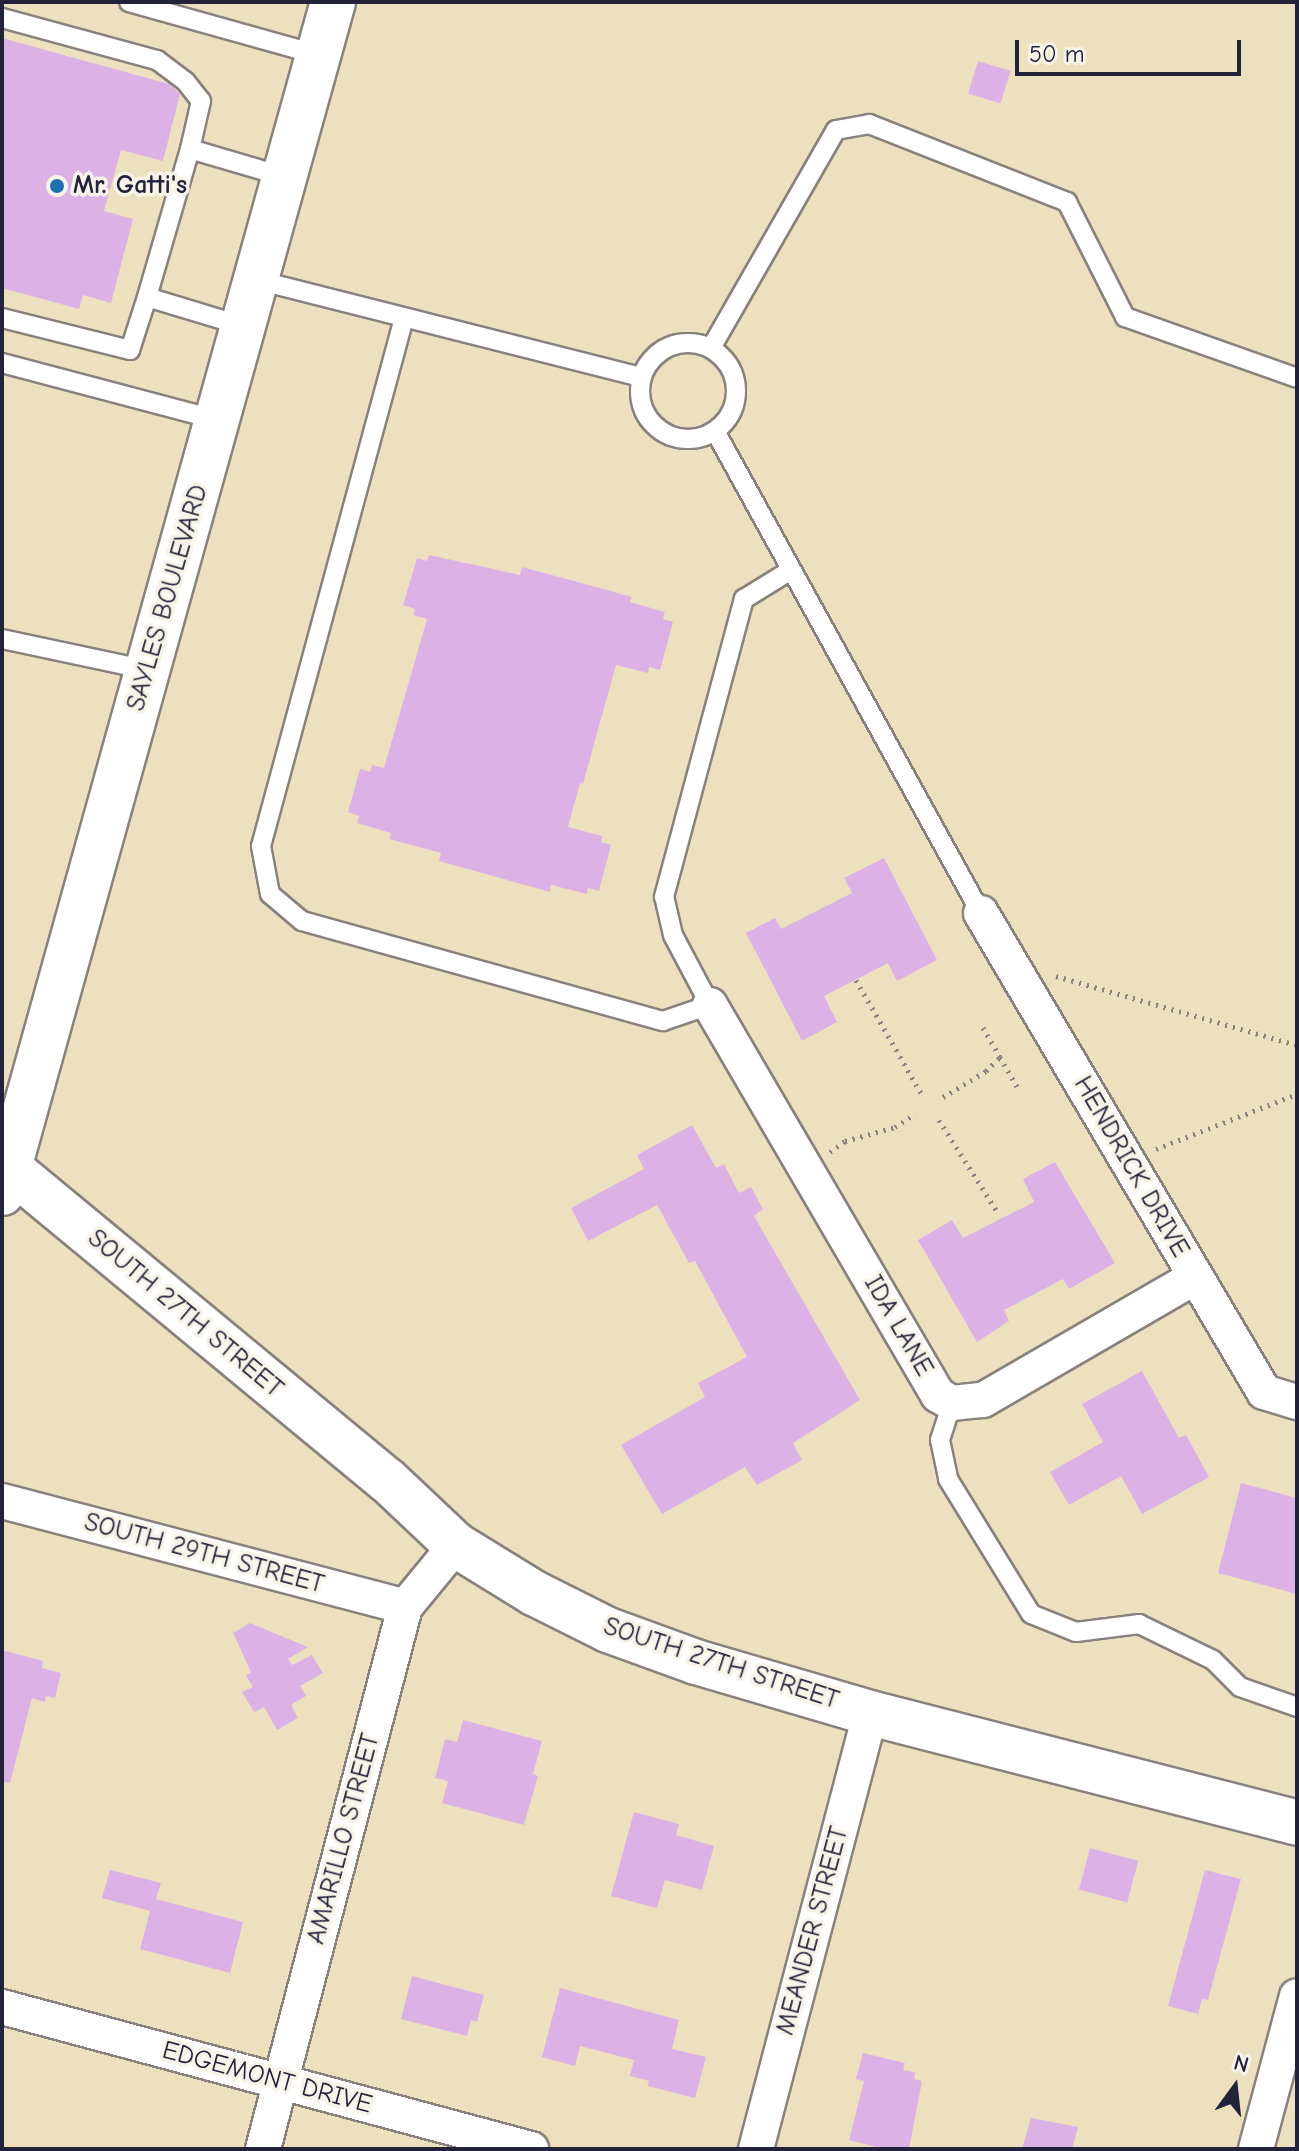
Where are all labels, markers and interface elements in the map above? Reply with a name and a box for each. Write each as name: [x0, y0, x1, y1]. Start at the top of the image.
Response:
scale bar: [1019, 24, 1245, 74]
text: 50 m: [1029, 40, 1085, 68]
place label: Mr. Gatti's: [73, 170, 187, 202]
marker: Mr. Gatti's: [48, 177, 66, 195]
street label: SAYLES BOULEVARD: [121, 481, 215, 715]
street label: HENDRICK DRIVE: [1067, 1071, 1195, 1263]
street label: SOUTH 27TH STREET: [81, 1223, 289, 1405]
street label: IDA LANE: [857, 1270, 939, 1382]
street label: SOUTH 29TH STREET: [81, 1507, 327, 1601]
street label: SOUTH 27TH STREET: [600, 1611, 842, 1717]
street label: AMARILLO STREET: [301, 1730, 387, 1948]
street label: MEANDER STREET: [770, 1823, 856, 2039]
street label: EDGEMONT DRIVE: [159, 2035, 375, 2121]
north arrow: [1195, 2047, 1275, 2127]
text: N: [1231, 2049, 1252, 2078]

